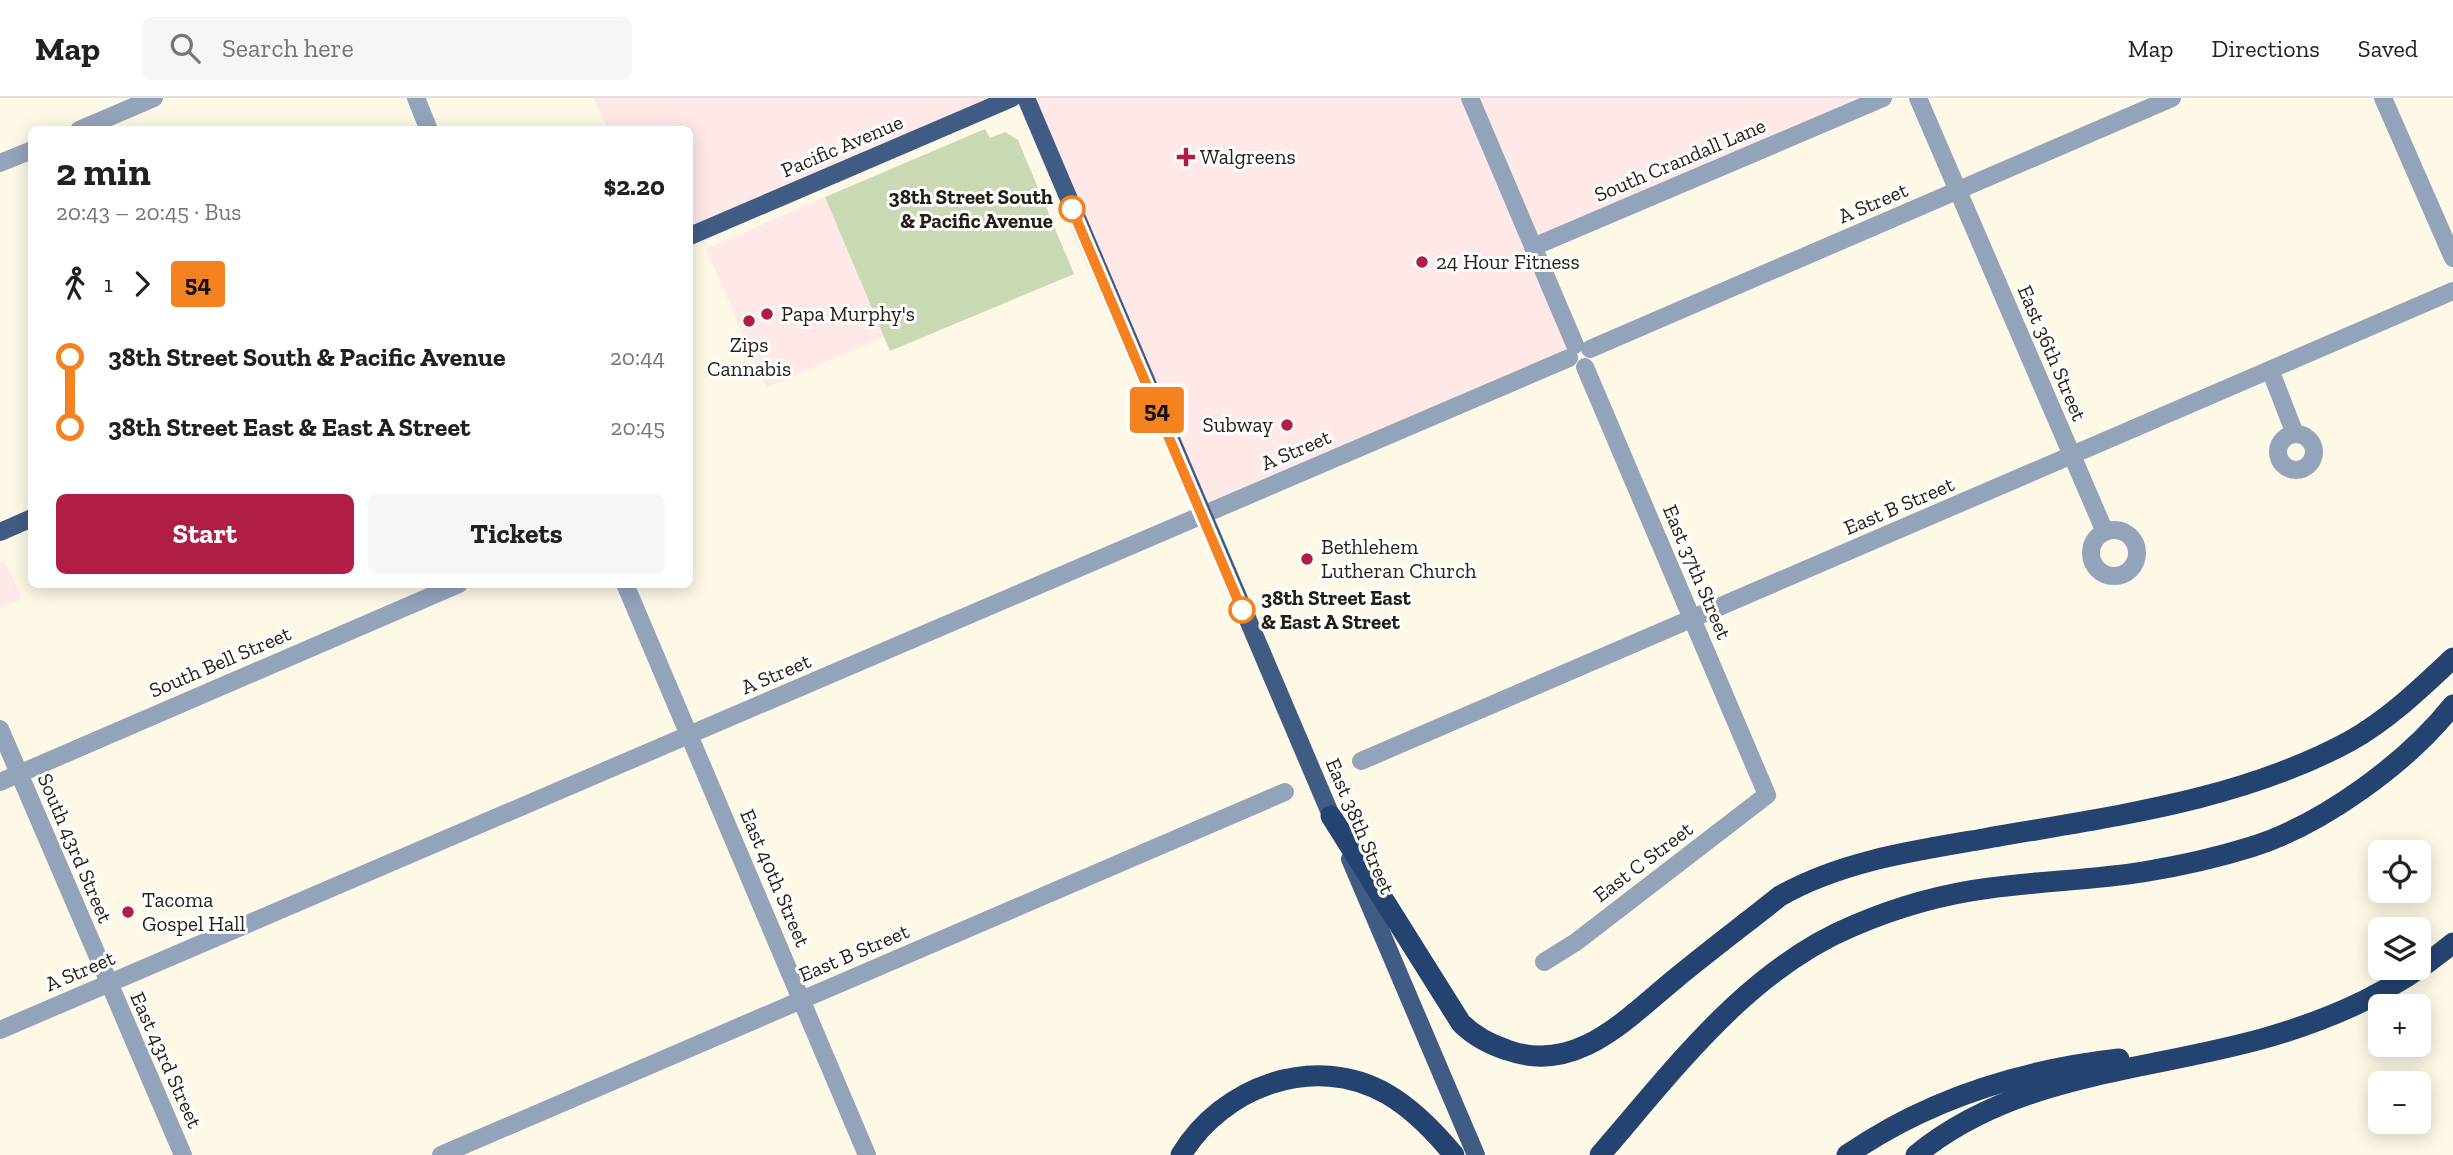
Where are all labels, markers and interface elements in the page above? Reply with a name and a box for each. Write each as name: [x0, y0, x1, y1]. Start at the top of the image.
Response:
search box: [142, 17, 632, 80]
text: Map: [35, 29, 100, 68]
icon: search: [166, 29, 204, 67]
text: Search here: [222, 32, 354, 64]
text: Map: [2128, 34, 2174, 63]
text: Directions: [2212, 34, 2320, 63]
text: Saved: [2358, 34, 2418, 63]
street label: Pacific Avenue: [777, 109, 907, 182]
street label: South Crandall Lane: [1590, 112, 1769, 207]
place label: Walgreens: [1200, 144, 1296, 169]
text: 2 min: [56, 149, 151, 195]
marker: Walgreens: [1178, 149, 1194, 165]
text: $2.20: [603, 170, 665, 202]
street label: A Street: [1834, 177, 1911, 228]
place label: 38th Street South & Pacific Avenue: [889, 184, 1053, 233]
marker: 38th Street South & Pacific Avenue: [1059, 196, 1085, 222]
text: 20:43 – 20:45 · Bus: [56, 198, 241, 226]
place label: 24 Hour Fitness: [1436, 249, 1580, 274]
marker: 24 Hour Fitness: [1414, 254, 1430, 270]
icon: walk: [56, 265, 94, 303]
icon: forward: [123, 265, 161, 303]
text: 54: [185, 269, 211, 298]
text: 1: [104, 270, 113, 298]
street label: East 36th Street: [2013, 281, 2092, 425]
place label: Papa Murphy's: [781, 301, 915, 326]
marker: Papa Murphy's: [759, 306, 775, 322]
marker: Zips Cannabis: [741, 313, 757, 329]
place label: Zips Cannabis: [707, 332, 791, 381]
text: 38th Street South & Pacific Avenue: [108, 341, 506, 373]
text: 20:44: [610, 343, 665, 371]
line badge: 54: [1126, 387, 1188, 433]
text: 54: [1144, 395, 1170, 424]
text: 38th Street East & East A Street: [108, 411, 470, 443]
place label: Subway: [1202, 412, 1273, 437]
text: 20:45: [611, 413, 665, 441]
marker: Subway: [1279, 417, 1295, 433]
street label: A Street: [1257, 424, 1334, 475]
street label: East B Street: [1840, 471, 1958, 540]
button: Start: [56, 494, 354, 574]
button: Tickets: [368, 494, 665, 574]
street label: East 37th Street: [1658, 501, 1737, 643]
place label: Bethlehem Lutheran Church: [1321, 534, 1477, 583]
marker: Bethlehem Lutheran Church: [1299, 551, 1315, 567]
place label: 38th Street East & East A Street: [1261, 585, 1412, 634]
marker: 38th Street East & East A Street: [1229, 597, 1255, 623]
street label: South Bell Street: [145, 620, 295, 703]
street label: A Street: [737, 648, 814, 699]
street label: East 38th Street: [1321, 754, 1400, 898]
street label: South 43rd Street: [33, 769, 118, 926]
street label: East 40th Street: [735, 805, 816, 951]
street label: East C Street: [1588, 816, 1697, 907]
map controls: [2368, 840, 2431, 1134]
button: locate: [2368, 840, 2431, 903]
place label: Tacoma Gospel Hall: [142, 887, 246, 936]
marker: Tacoma Gospel Hall: [120, 904, 136, 920]
button: layers: [2368, 917, 2431, 980]
street label: East B Street: [795, 918, 913, 987]
street label: A Street: [41, 945, 118, 996]
street label: East 43rd Street: [125, 988, 208, 1132]
button: +: [2368, 994, 2431, 1057]
button: −: [2368, 1071, 2431, 1134]

